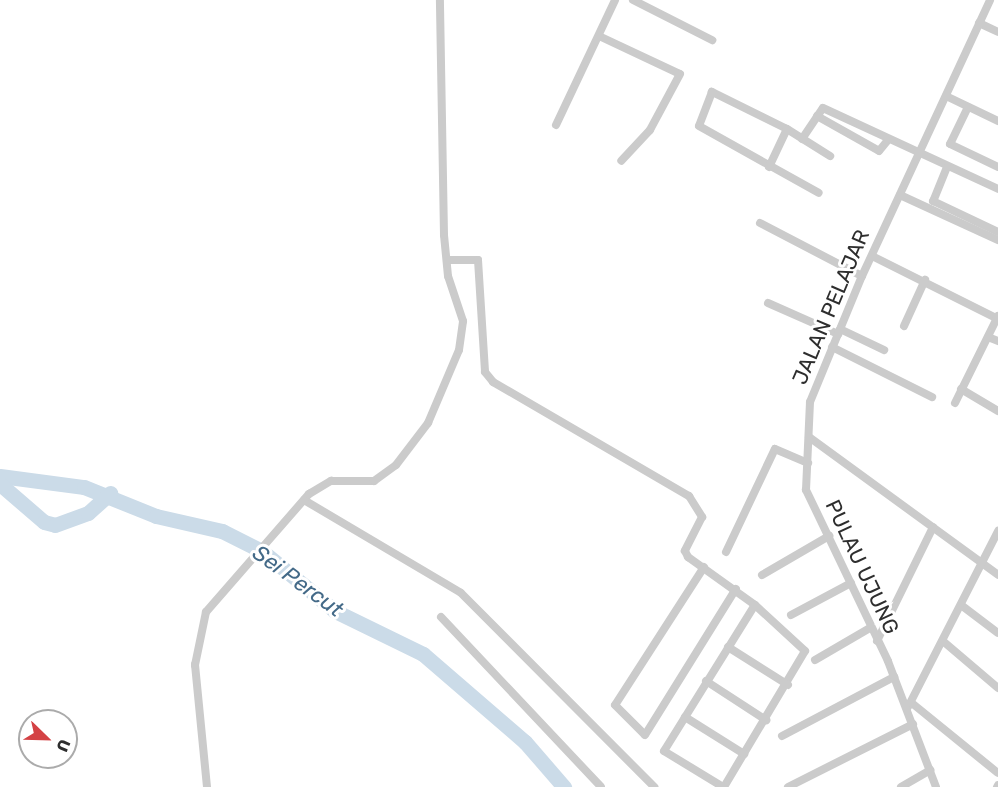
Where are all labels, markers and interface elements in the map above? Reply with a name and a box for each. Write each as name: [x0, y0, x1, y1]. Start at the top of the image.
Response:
street label: JALAN PELAJAR: [787, 226, 875, 388]
street label: PULAU UJUNG: [820, 496, 904, 638]
water label: Sei Percut: [248, 539, 348, 623]
north arrow: [18, 709, 78, 769]
text: U: [52, 736, 74, 754]

